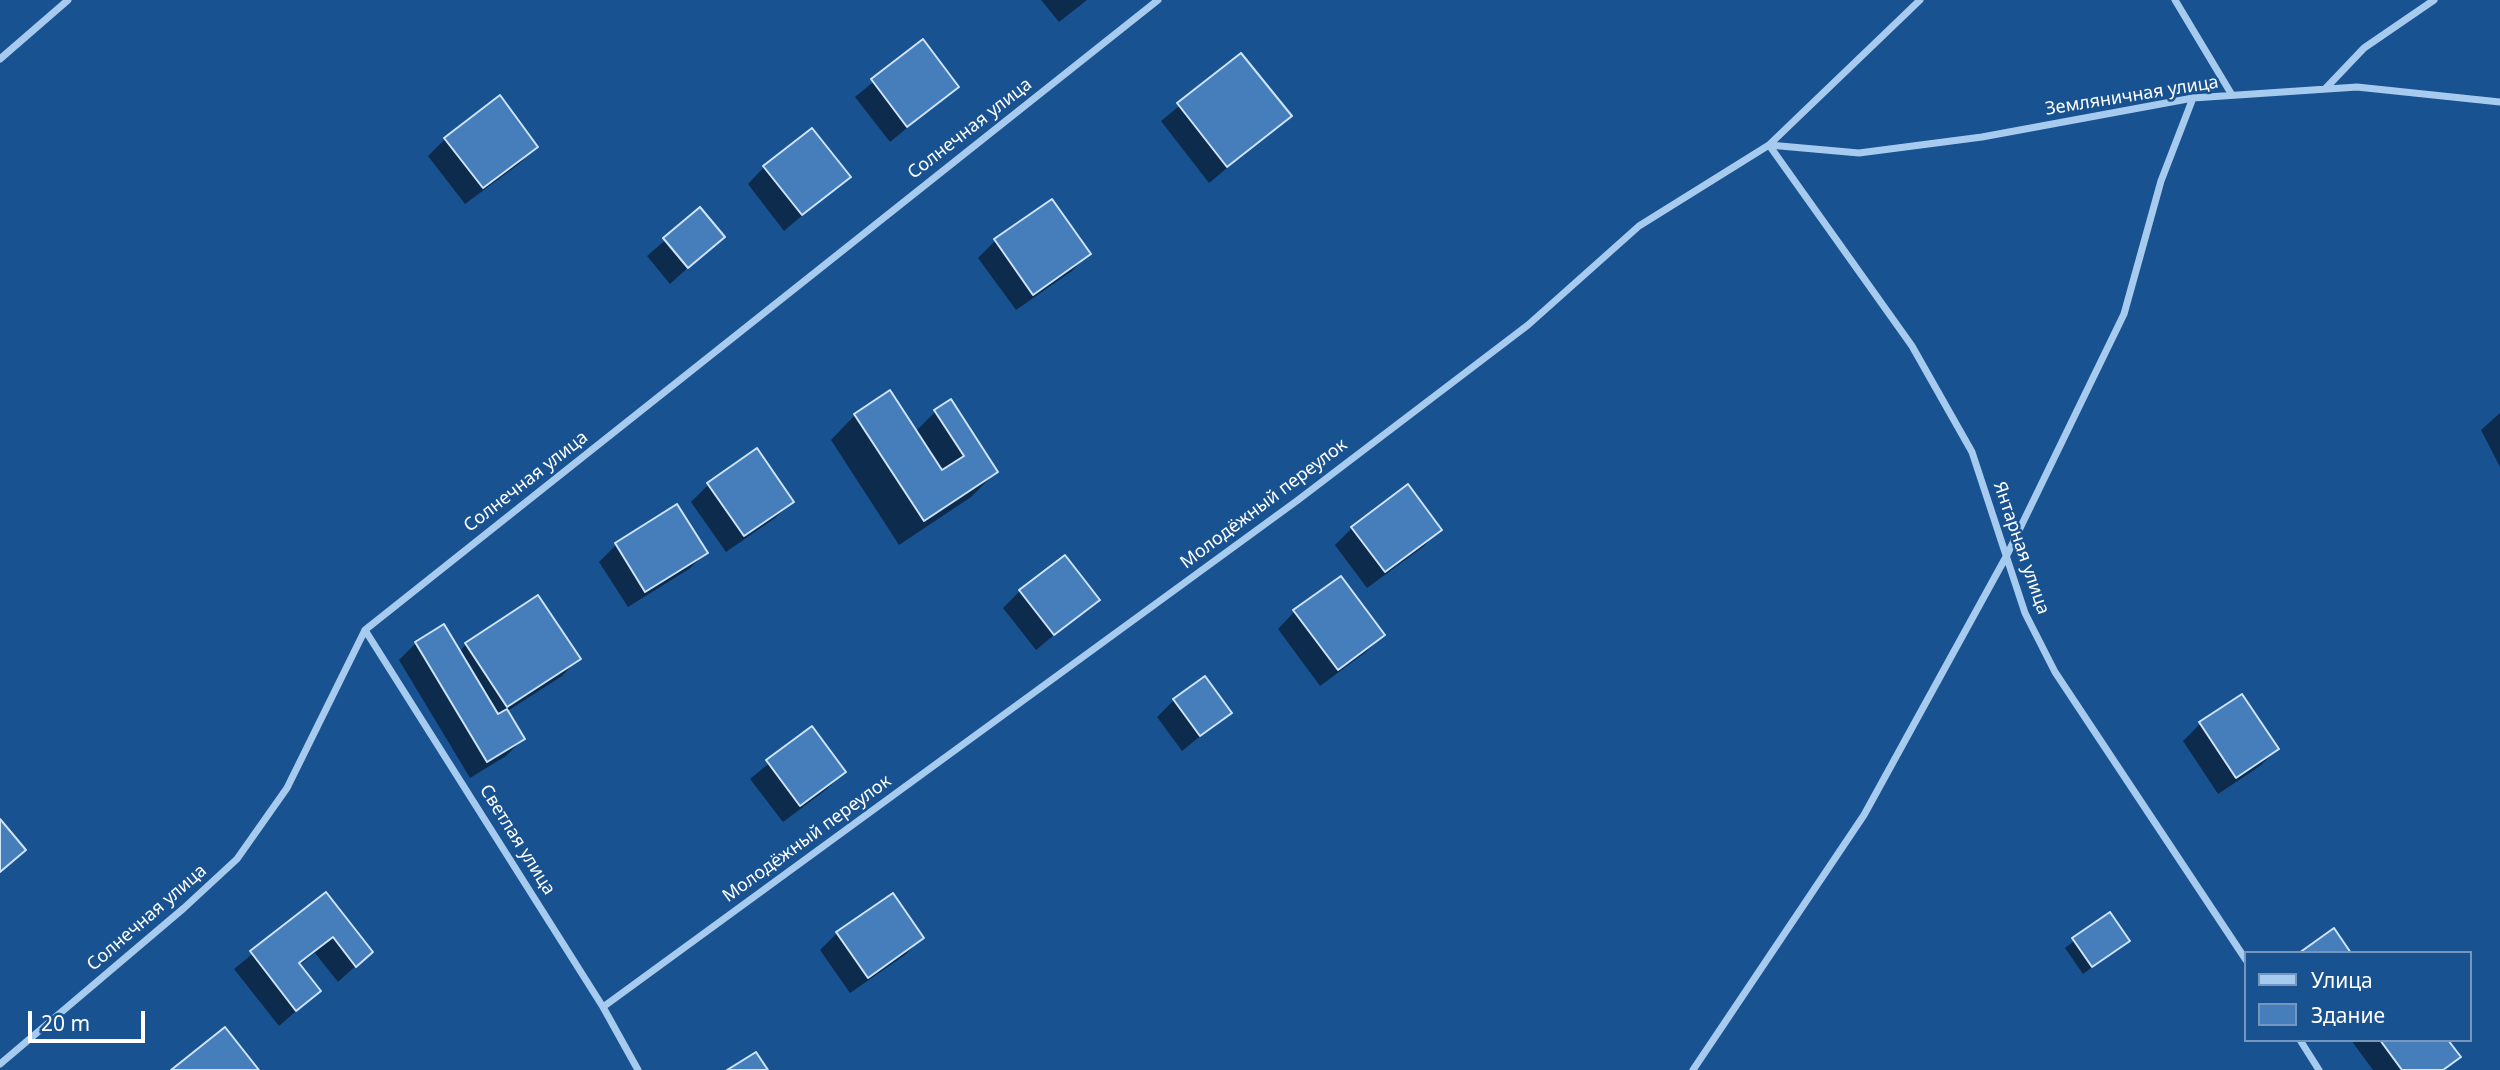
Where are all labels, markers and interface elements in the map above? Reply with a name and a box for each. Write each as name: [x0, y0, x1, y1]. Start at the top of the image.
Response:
street label: Земляничная улица: [2044, 72, 2220, 120]
street label: Солнечная улица: [904, 74, 1036, 184]
street label: Солнечная улица: [460, 427, 592, 537]
street label: Молодёжный переулок: [1176, 434, 1352, 574]
street label: Янтарная улица: [1988, 479, 2054, 617]
street label: Молодёжный переулок: [719, 771, 895, 907]
street label: Светлая улица: [474, 781, 560, 899]
street label: Солнечная улица: [83, 860, 211, 976]
legend: [2244, 951, 2472, 1042]
text: Улица: [2311, 966, 2373, 994]
scale bar: [32, 996, 149, 1040]
text: Здание: [2311, 1001, 2385, 1029]
text: 20 m: [41, 1009, 90, 1037]

